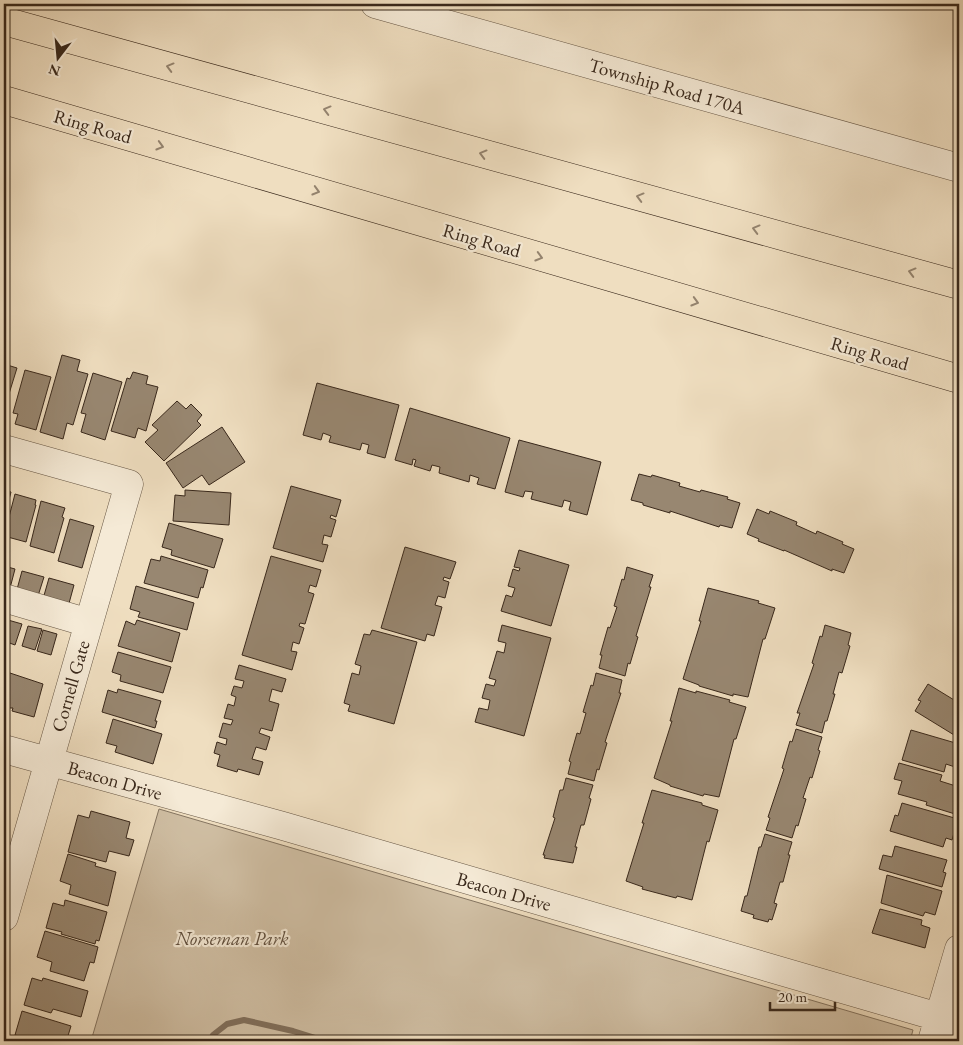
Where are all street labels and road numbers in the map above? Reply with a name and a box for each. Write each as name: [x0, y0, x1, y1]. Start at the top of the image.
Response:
street label: Township Road 170A: [586, 52, 749, 121]
street label: Ring Road: [51, 103, 135, 150]
street label: Ring Road: [440, 217, 524, 264]
street label: Ring Road: [828, 330, 912, 377]
street label: Cornell Gate: [45, 637, 96, 735]
street label: Beacon Drive: [65, 755, 165, 806]
street label: Beacon Drive: [454, 866, 554, 917]

